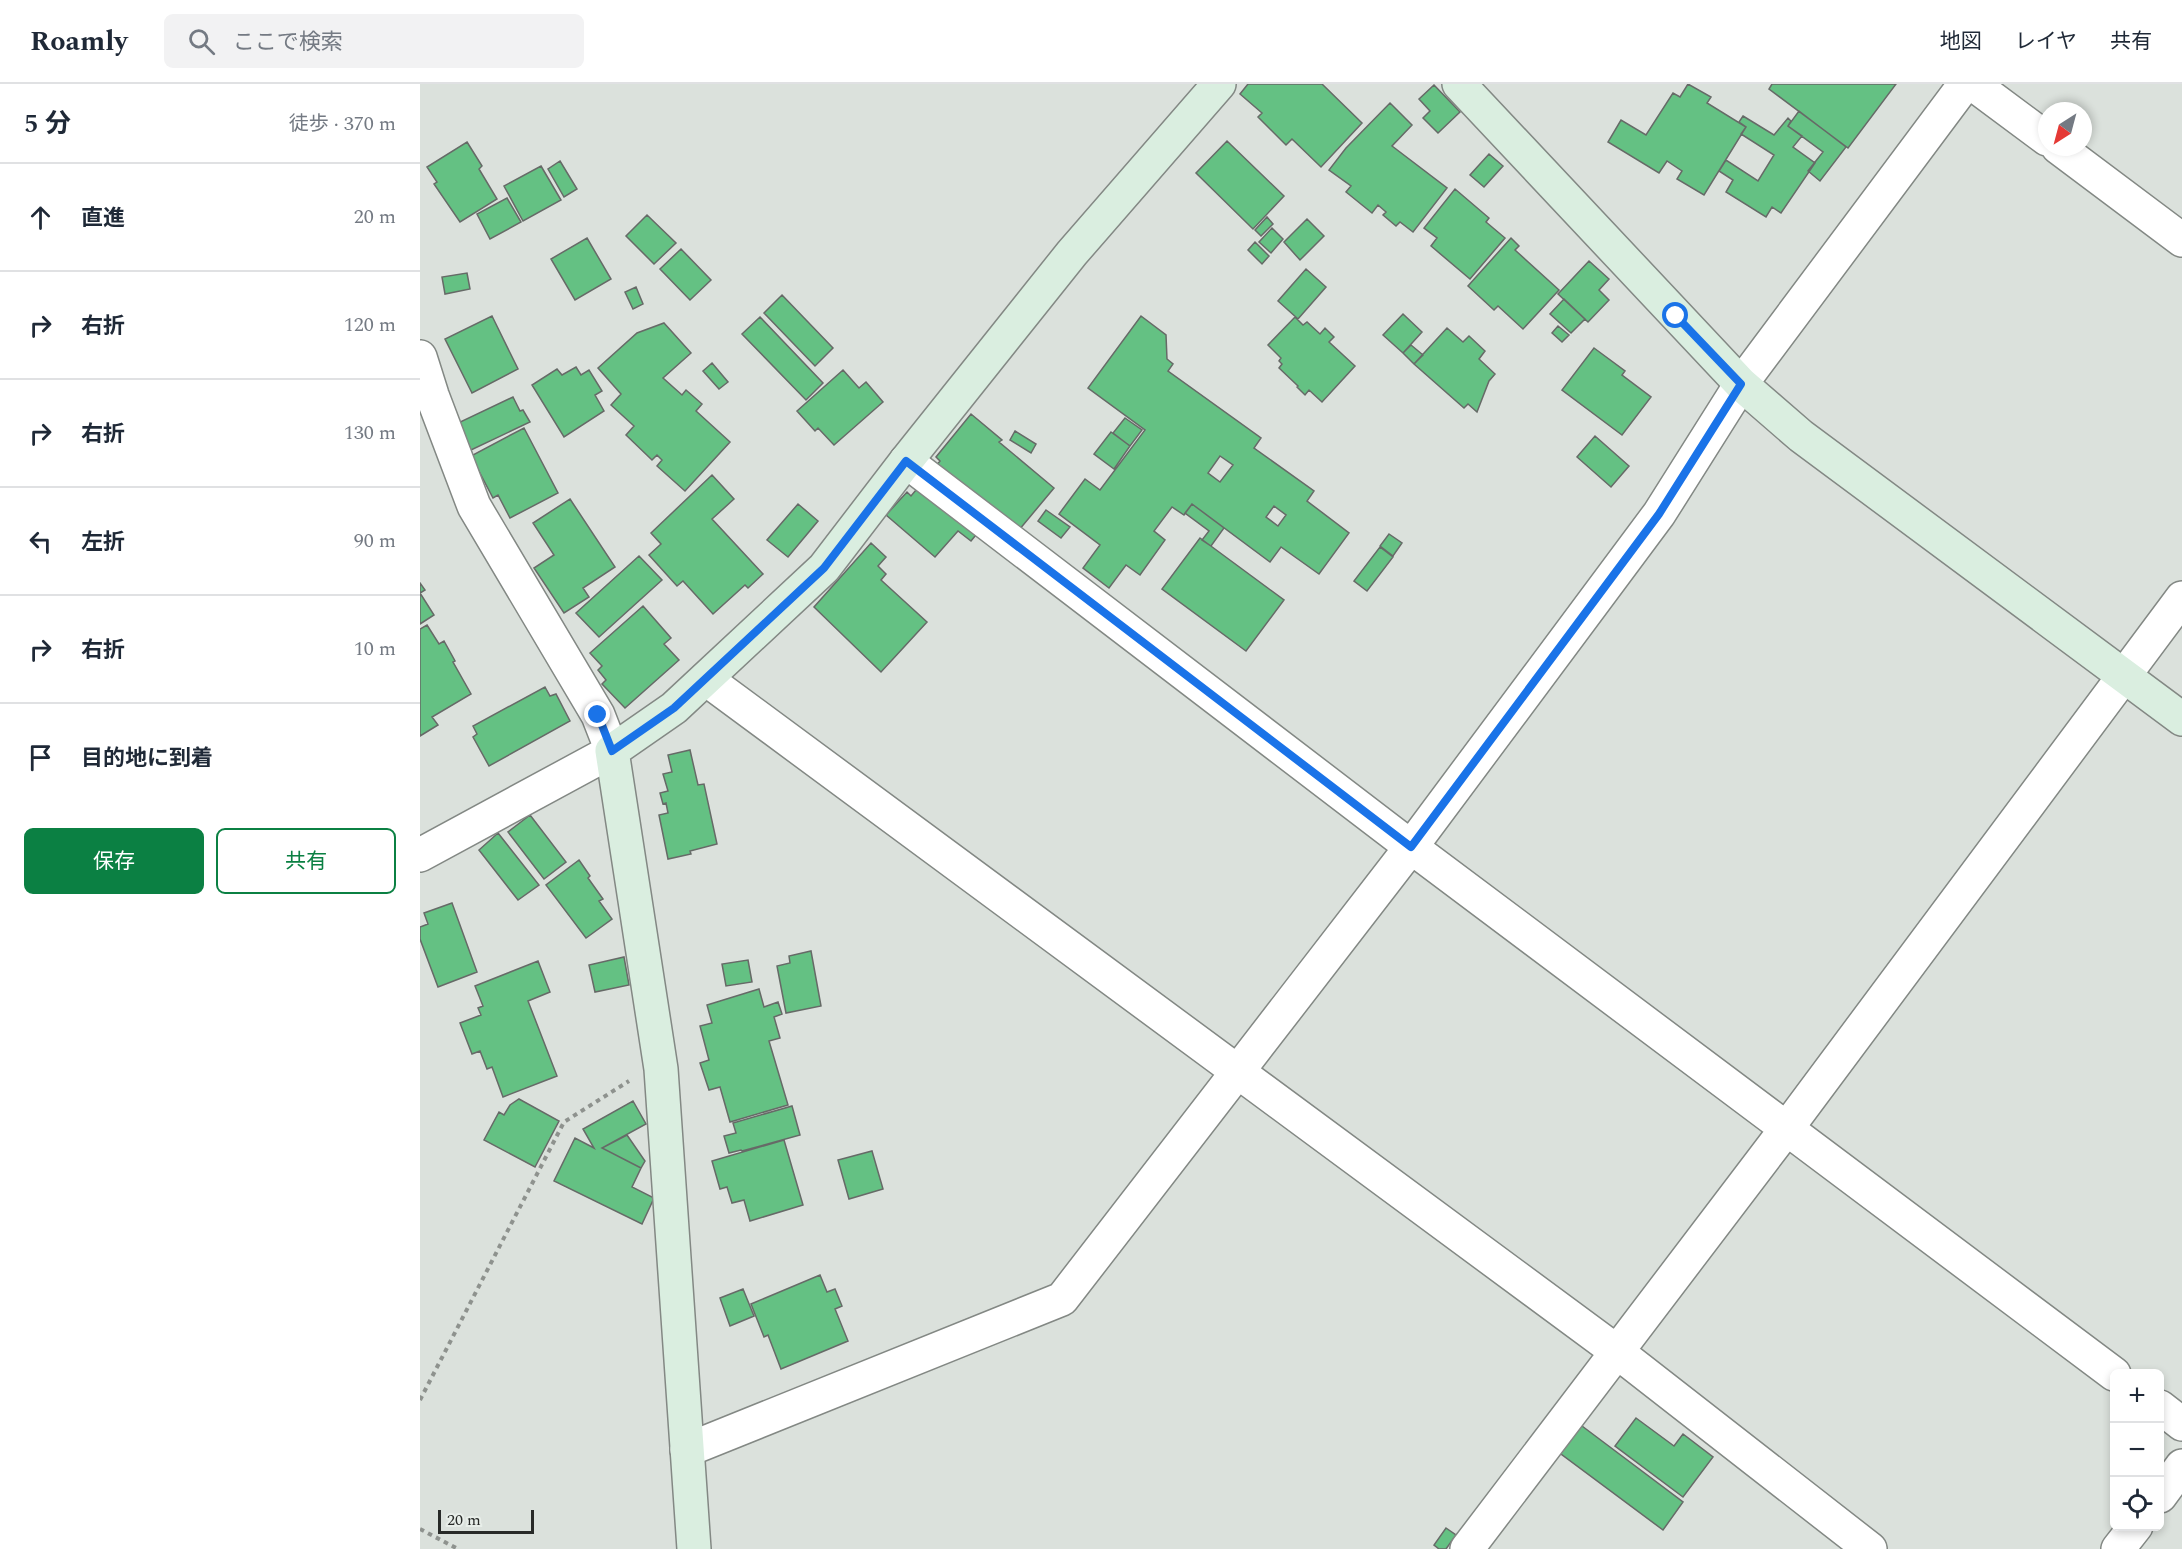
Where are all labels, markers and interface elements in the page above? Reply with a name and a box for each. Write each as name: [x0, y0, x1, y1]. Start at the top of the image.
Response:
search box: [164, 14, 584, 68]
text: Roamly: [30, 20, 128, 63]
icon: search: [185, 25, 218, 58]
text: ここで検索: [233, 26, 343, 59]
text: 地図: [1940, 26, 1982, 58]
text: レイヤ: [2015, 26, 2077, 58]
text: 共有: [2110, 26, 2152, 58]
north arrow: [2038, 102, 2092, 156]
text: 5 分: [24, 104, 71, 144]
text: 徒歩 · 370 m: [289, 109, 396, 139]
icon: ahead: [24, 201, 57, 234]
text: 直進: [81, 202, 125, 235]
text: 20 m: [354, 202, 396, 232]
route start: [1662, 302, 1688, 328]
icon: right: [24, 309, 57, 342]
text: 右折: [81, 310, 125, 343]
text: 120 m: [344, 310, 396, 340]
icon: right: [24, 417, 57, 450]
text: 右折: [81, 418, 125, 451]
text: 130 m: [344, 418, 396, 448]
icon: left: [24, 525, 57, 558]
text: 左折: [81, 526, 125, 559]
text: 90 m: [354, 526, 396, 556]
icon: right: [24, 633, 57, 666]
text: 右折: [81, 634, 125, 667]
text: 10 m: [354, 634, 396, 664]
route end: [584, 701, 610, 727]
icon: arrive: [24, 741, 57, 774]
text: 目的地に到着: [81, 742, 213, 775]
button: 保存: [24, 828, 204, 894]
button: 共有: [216, 828, 396, 894]
map controls: [2110, 1369, 2164, 1531]
button: +: [2110, 1369, 2164, 1423]
button: −: [2110, 1423, 2164, 1477]
button: locate: [2110, 1477, 2164, 1531]
scale bar: [438, 1507, 534, 1534]
text: 20 m: [447, 1508, 481, 1532]

